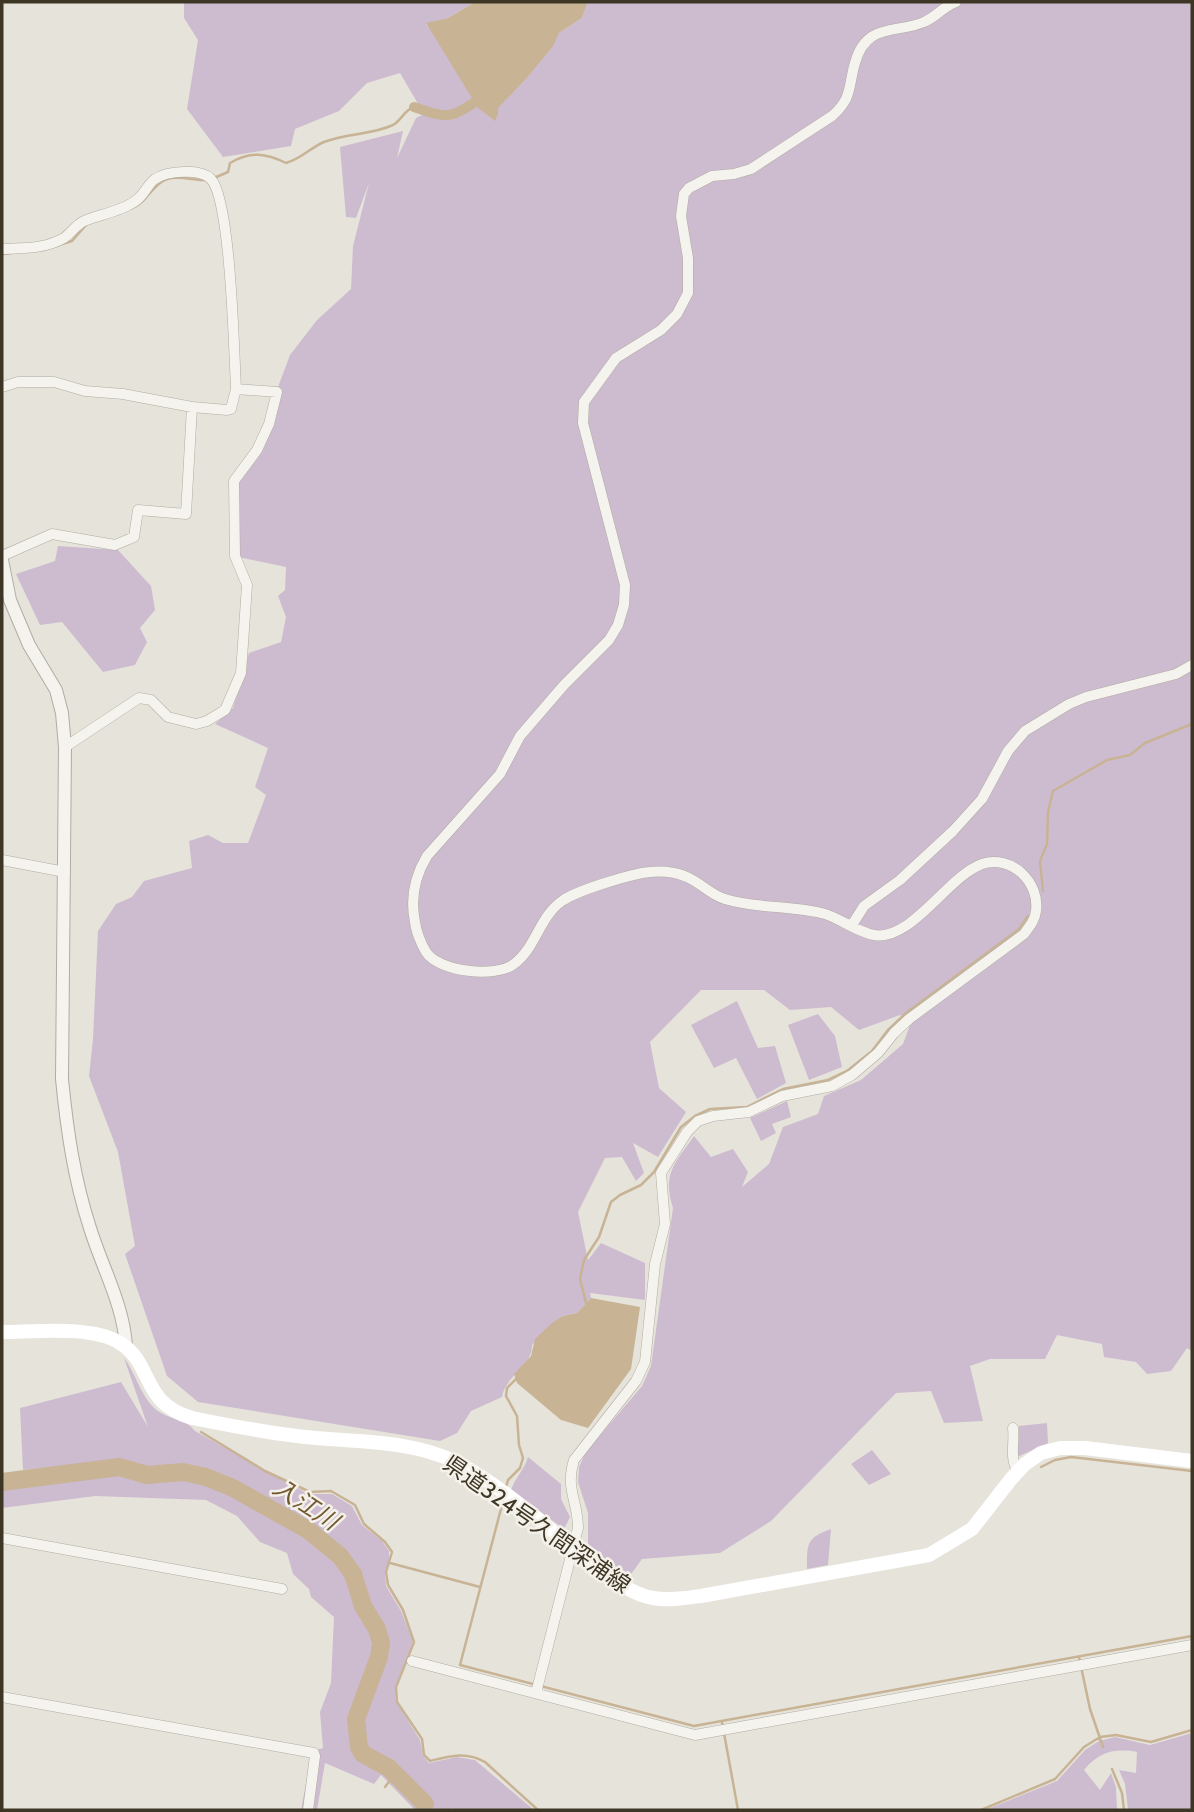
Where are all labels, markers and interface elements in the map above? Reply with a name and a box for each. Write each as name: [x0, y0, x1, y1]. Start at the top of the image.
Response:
street label: 県道324号久間深浦線: [438, 1449, 636, 1599]
water label: 入江川: [268, 1472, 347, 1537]

